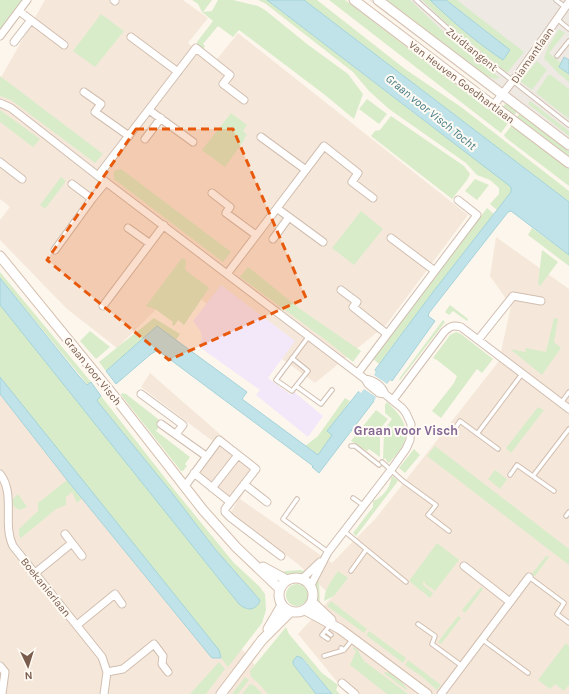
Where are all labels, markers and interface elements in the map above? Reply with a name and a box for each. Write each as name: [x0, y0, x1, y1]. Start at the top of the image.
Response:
street label: Zuidtangent: [443, 25, 500, 74]
street label: Diamantlaan: [508, 25, 557, 86]
street label: Van Heuven Goedhartlaan: [406, 38, 517, 126]
water label: Graan voor Visch Tocht: [383, 71, 480, 153]
street label: Graan voor Visch: [61, 335, 124, 408]
district label: Graan voor Visch: [354, 423, 458, 438]
street label: Boekanierlaan: [18, 555, 73, 619]
north arrow: [8, 646, 48, 686]
text: N: [24, 669, 33, 682]

